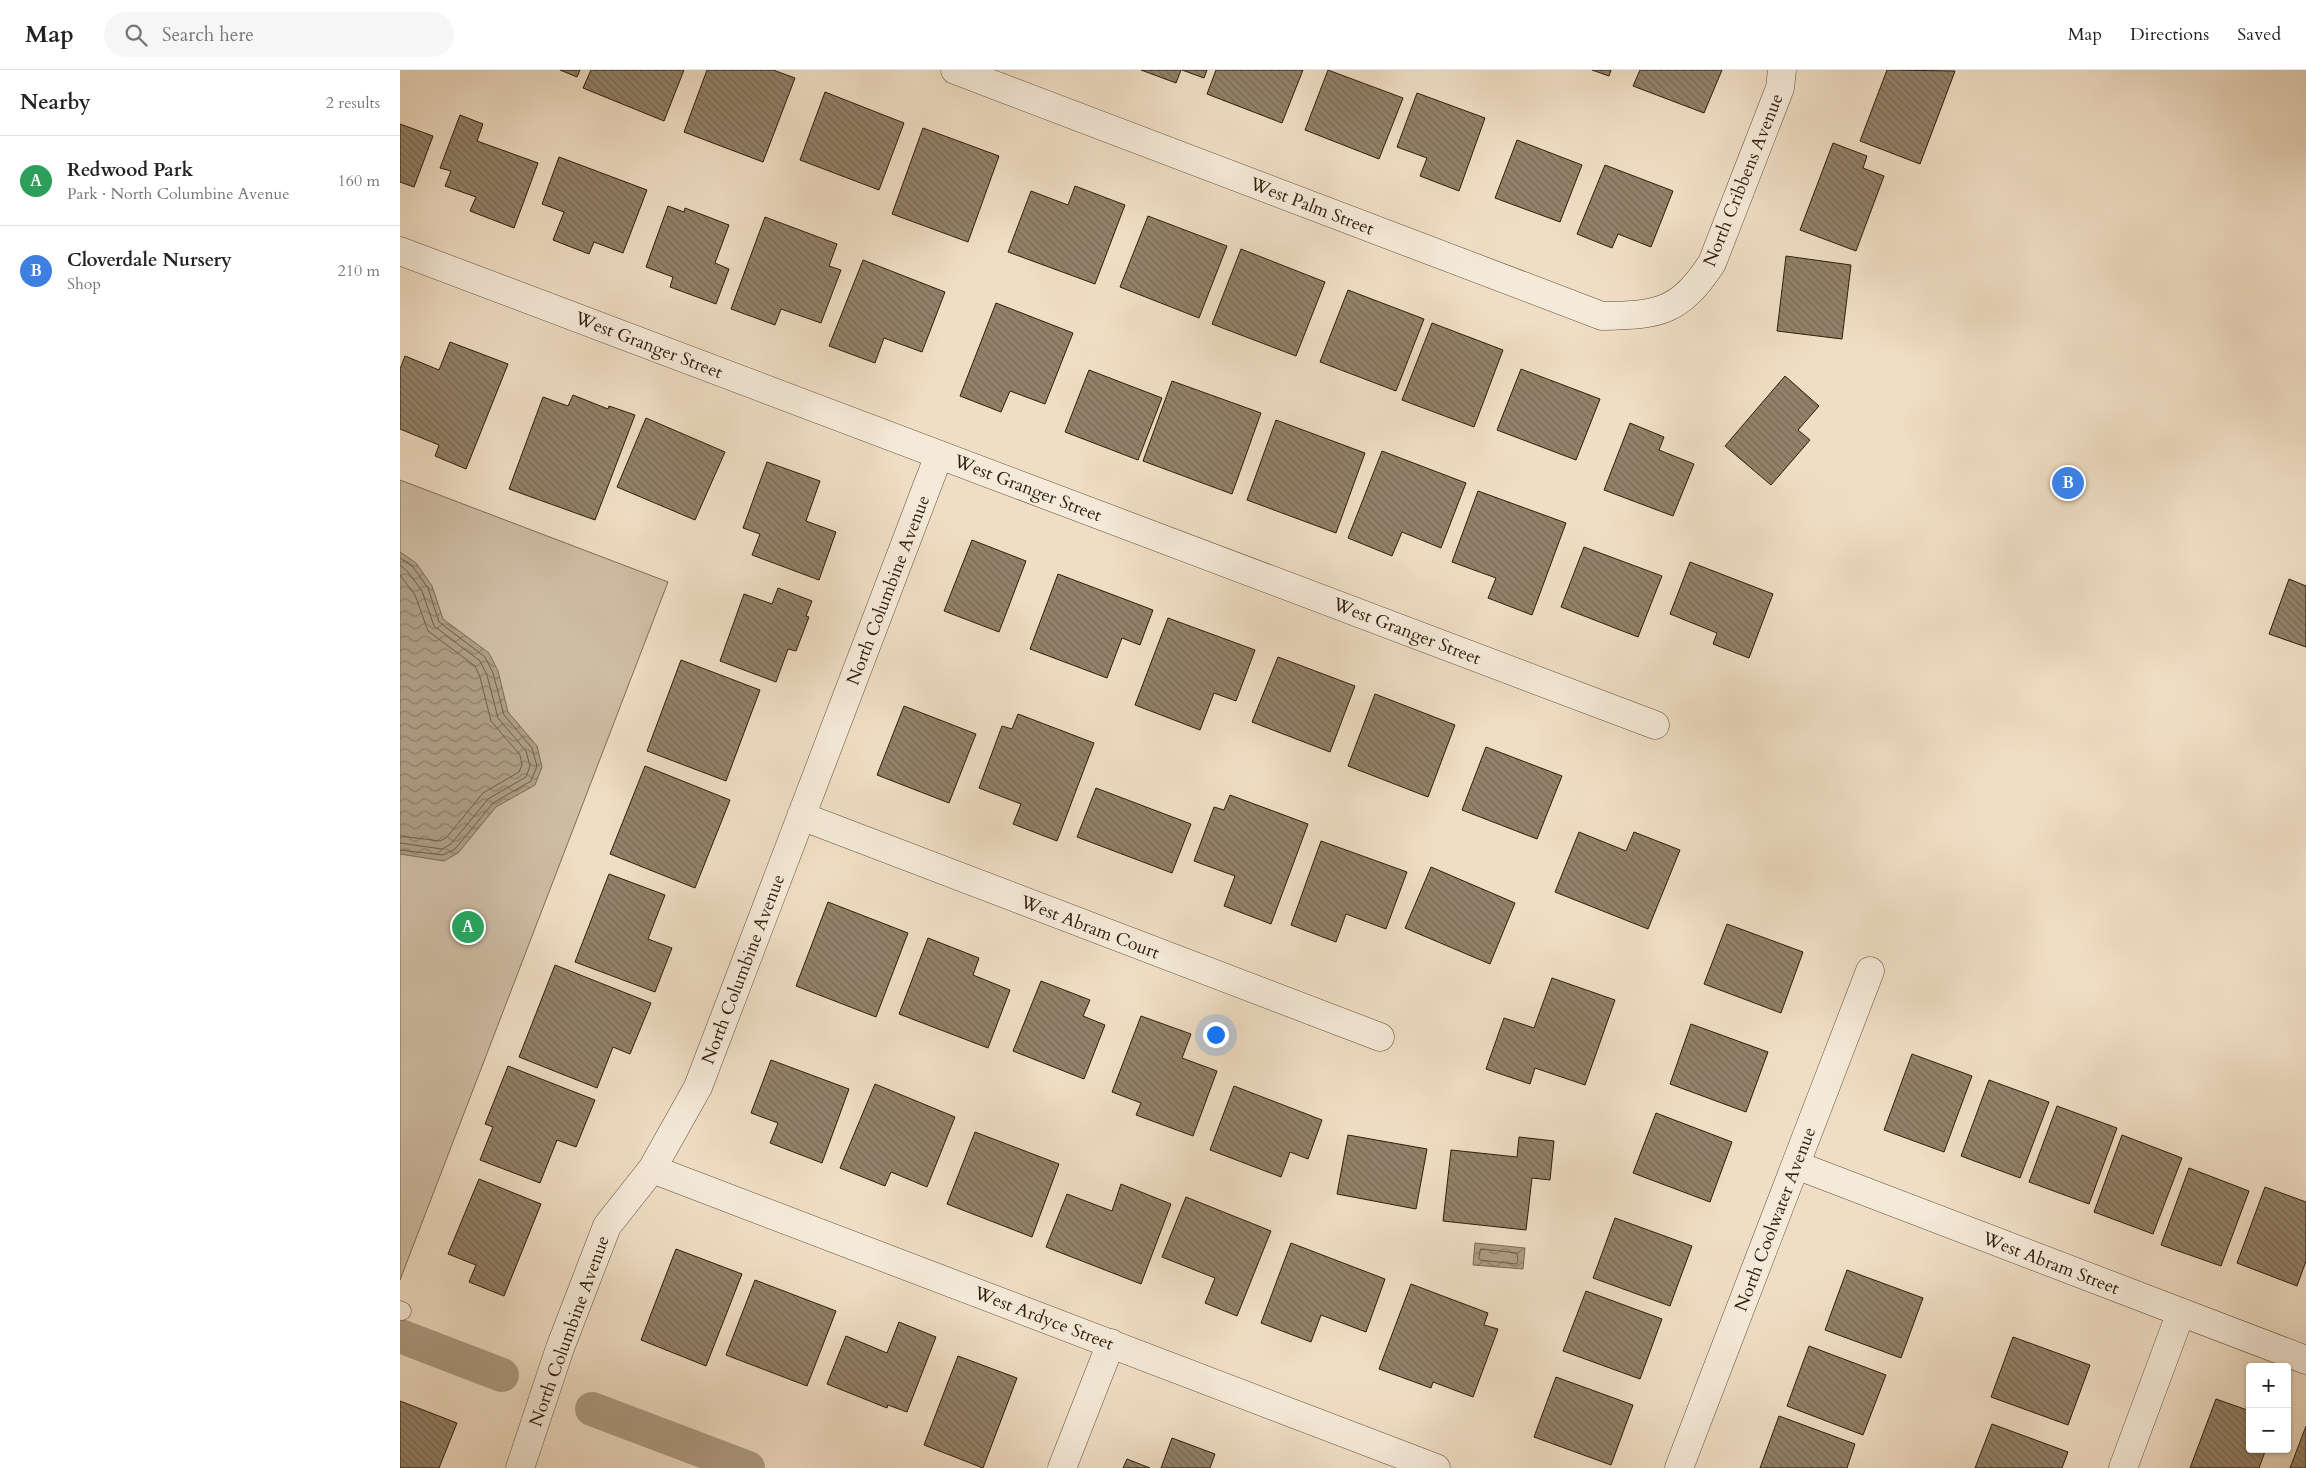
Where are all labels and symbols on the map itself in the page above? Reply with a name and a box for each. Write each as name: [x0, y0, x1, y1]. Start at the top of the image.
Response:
street label: North Cribbens Avenue: [1697, 90, 1790, 270]
street label: West Palm Street: [1245, 171, 1378, 242]
street label: West Granger Street: [570, 305, 727, 385]
street label: West Granger Street: [949, 448, 1106, 528]
pin: B: [2052, 464, 2084, 502]
street label: North Columbine Avenue: [841, 492, 936, 689]
street label: West Granger Street: [1328, 591, 1485, 671]
street label: North Columbine Avenue: [696, 871, 791, 1068]
street label: West Abram Court: [1016, 889, 1163, 966]
pin: A: [452, 908, 484, 946]
your location: [1203, 1022, 1229, 1048]
street label: North Coolwater Avenue: [1729, 1123, 1822, 1315]
street label: West Abram Street: [1978, 1225, 2123, 1301]
street label: North Columbine Avenue: [523, 1232, 616, 1430]
street label: West Ardyce Street: [970, 1280, 1117, 1357]

